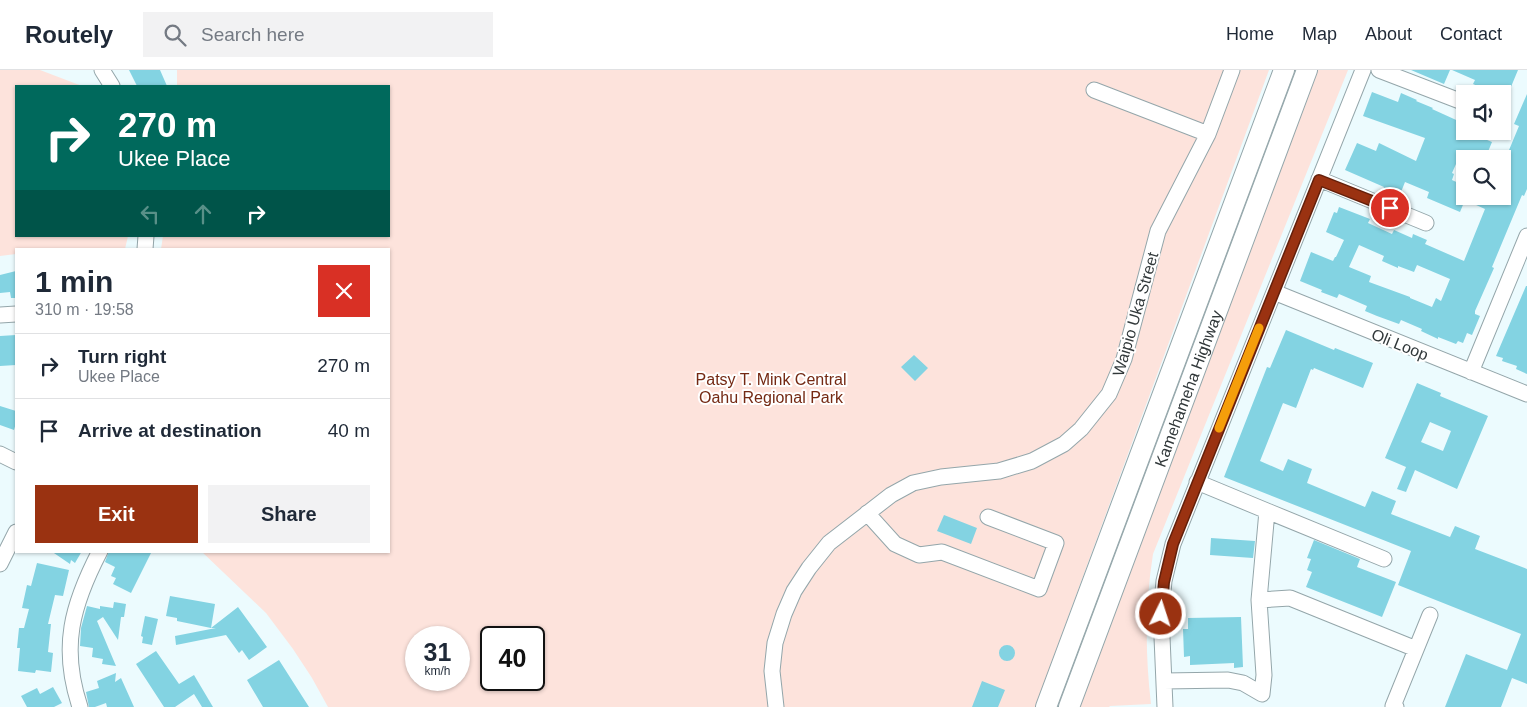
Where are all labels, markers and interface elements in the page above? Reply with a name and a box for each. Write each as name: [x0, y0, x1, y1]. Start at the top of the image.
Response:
search box: [143, 12, 493, 57]
text: Routely: [25, 21, 113, 48]
icon: search: [161, 21, 189, 49]
text: Search here: [201, 24, 305, 45]
text: Home: [1226, 24, 1274, 44]
text: Map: [1302, 24, 1337, 44]
text: About: [1365, 24, 1412, 44]
text: Contact: [1440, 24, 1502, 44]
map controls: [1456, 85, 1511, 205]
button: sound: [1456, 85, 1511, 140]
icon: right: [35, 105, 100, 170]
text: 270 m: [118, 105, 217, 144]
text: Ukee Place: [118, 146, 231, 171]
button: search: [1456, 150, 1511, 205]
pin: [1369, 187, 1411, 229]
icon: arrive: [1376, 194, 1404, 222]
icon: left: [136, 200, 164, 228]
icon: ahead: [189, 200, 217, 228]
icon: right: [242, 200, 270, 228]
street label: Waipio Uka Street: [1110, 250, 1161, 378]
text: 1 min: [35, 265, 113, 298]
button: close: [318, 265, 370, 317]
text: 310 m · 19:58: [35, 301, 134, 318]
street label: Kamehameha Highway: [1152, 308, 1225, 469]
street label: Oli Loop: [1369, 325, 1431, 364]
text: Turn right: [78, 346, 166, 367]
icon: right: [35, 352, 63, 380]
text: 270 m: [317, 355, 370, 376]
text: Ukee Place: [78, 368, 160, 385]
park label: Patsy T. Mink Central Oahu Regional Park: [696, 371, 846, 406]
icon: arrive: [35, 417, 63, 445]
text: Arrive at destination: [78, 420, 262, 441]
text: 40 m: [328, 420, 370, 441]
button: Exit: [35, 485, 198, 543]
button: Share: [208, 485, 370, 543]
position arrow: [1134, 587, 1186, 639]
speed limit sign: 40: [480, 626, 545, 691]
text: 31: [424, 638, 451, 666]
text: km/h: [424, 664, 451, 678]

